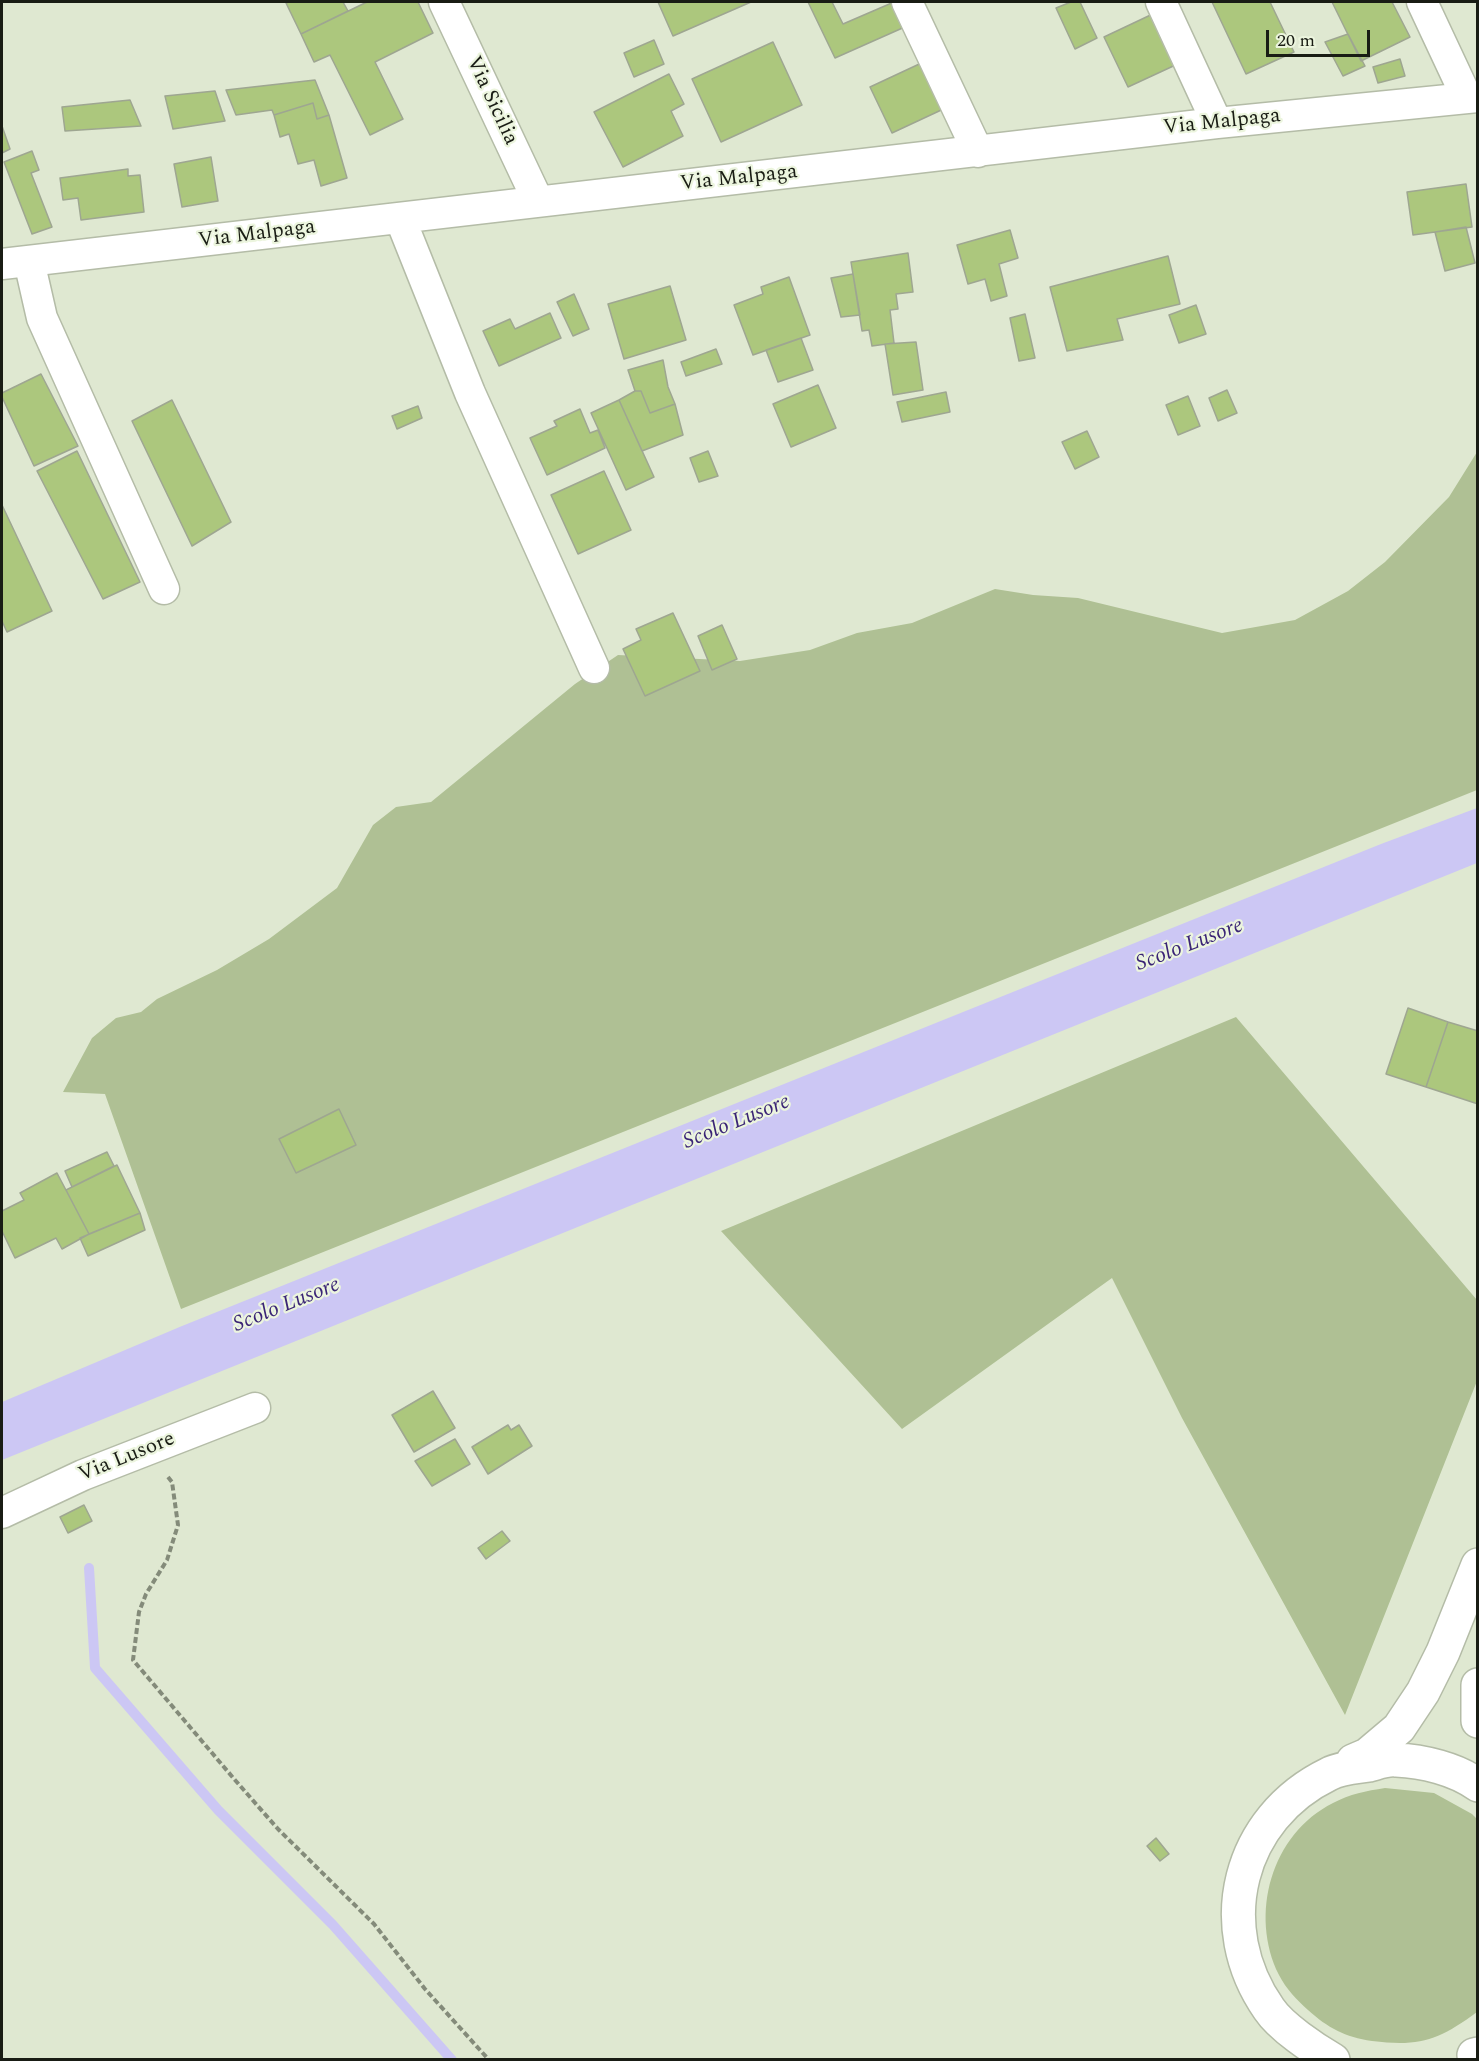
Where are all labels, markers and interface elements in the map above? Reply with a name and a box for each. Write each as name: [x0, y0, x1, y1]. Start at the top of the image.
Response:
scale bar: [1269, 18, 1372, 56]
text: 20 m: [1277, 27, 1315, 54]
street label: Via Sicilia: [460, 53, 522, 149]
street label: Via Malpaga: [1162, 104, 1282, 142]
street label: Via Malpaga: [679, 160, 799, 198]
street label: Via Malpaga: [197, 215, 317, 255]
water label: Scolo Lusore: [1132, 913, 1248, 979]
water label: Scolo Lusore: [680, 1090, 794, 1156]
water label: Scolo Lusore: [230, 1273, 344, 1339]
street label: Via Lusore: [75, 1427, 179, 1489]

